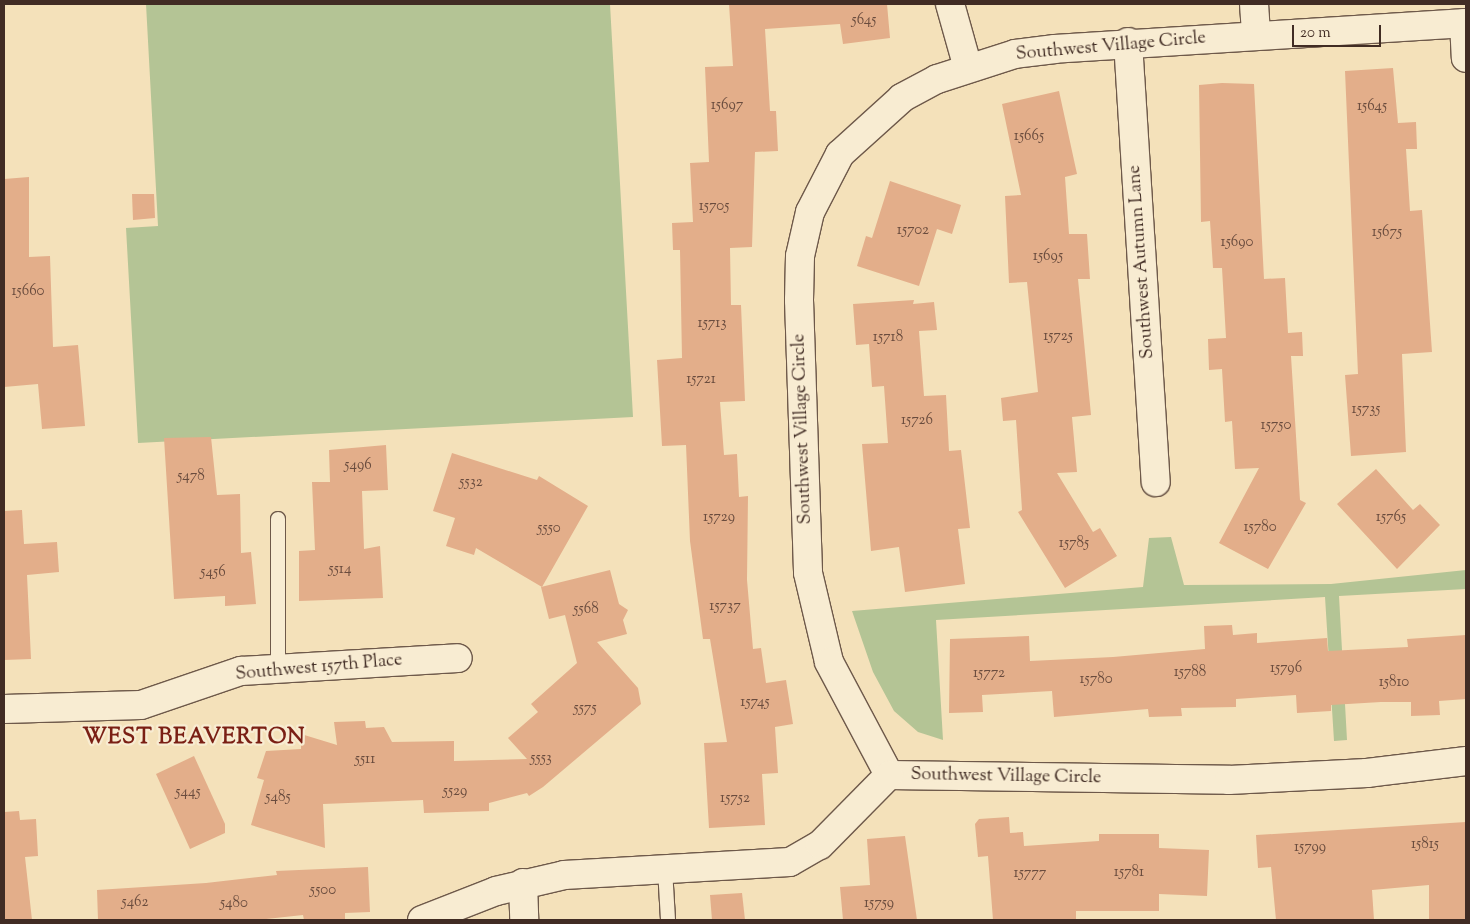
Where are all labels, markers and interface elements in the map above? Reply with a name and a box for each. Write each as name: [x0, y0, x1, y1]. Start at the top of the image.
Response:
house number: 5645: [852, 12, 876, 30]
scale bar: [1295, 15, 1384, 47]
text: 20 m: [1300, 23, 1331, 44]
street label: Southwest Village Circle: [1015, 28, 1207, 66]
house number: 15697: [711, 97, 743, 115]
house number: 15645: [1357, 98, 1387, 116]
house number: 15665: [1014, 128, 1044, 146]
street label: Southwest Autumn Lane: [1124, 164, 1160, 360]
house number: 15705: [699, 198, 729, 216]
house number: 15702: [897, 222, 929, 240]
house number: 15675: [1372, 224, 1402, 242]
house number: 15690: [1221, 234, 1253, 252]
house number: 15695: [1033, 248, 1063, 266]
house number: 15660: [11, 283, 45, 301]
house number: 15713: [698, 315, 726, 333]
house number: 15725: [1043, 328, 1073, 346]
house number: 15718: [873, 329, 903, 347]
street label: Southwest Village Circle: [789, 333, 817, 525]
house number: 15721: [686, 371, 716, 389]
house number: 15735: [1352, 401, 1380, 419]
house number: 15726: [901, 412, 933, 430]
house number: 15750: [1261, 417, 1291, 435]
house number: 5496: [344, 457, 372, 475]
house number: 5478: [177, 468, 205, 486]
house number: 5532: [459, 474, 483, 492]
house number: 15729: [703, 509, 735, 527]
house number: 15765: [1376, 509, 1406, 527]
house number: 15780: [1243, 519, 1277, 537]
house number: 5550: [537, 520, 561, 538]
house number: 15785: [1059, 535, 1089, 553]
house number: 5514: [328, 561, 352, 579]
house number: 5456: [200, 564, 226, 582]
house number: 15737: [709, 598, 741, 616]
house number: 5568: [573, 601, 599, 619]
street label: Southwest 157th Place: [235, 650, 403, 686]
house number: 15796: [1270, 660, 1302, 678]
house number: 15788: [1174, 664, 1206, 682]
house number: 15772: [973, 665, 1005, 683]
house number: 15780: [1079, 671, 1113, 689]
house number: 15810: [1379, 674, 1409, 692]
house number: 15745: [740, 694, 770, 712]
house number: 5575: [573, 700, 597, 718]
district label: WEST BEAVERTON: [81, 726, 307, 752]
house number: 5553: [530, 750, 552, 768]
house number: 5511: [355, 751, 375, 769]
street label: Southwest Village Circle: [910, 765, 1102, 789]
house number: 5529: [443, 783, 467, 801]
house number: 5445: [175, 784, 201, 802]
house number: 5485: [265, 789, 291, 807]
house number: 15752: [720, 790, 750, 808]
house number: 15815: [1411, 836, 1439, 854]
house number: 15799: [1294, 839, 1326, 857]
house number: 15781: [1114, 864, 1144, 882]
house number: 15777: [1014, 865, 1046, 883]
house number: 5500: [310, 882, 336, 900]
house number: 5462: [122, 894, 148, 912]
house number: 5480: [220, 895, 248, 913]
house number: 15759: [864, 895, 894, 913]

